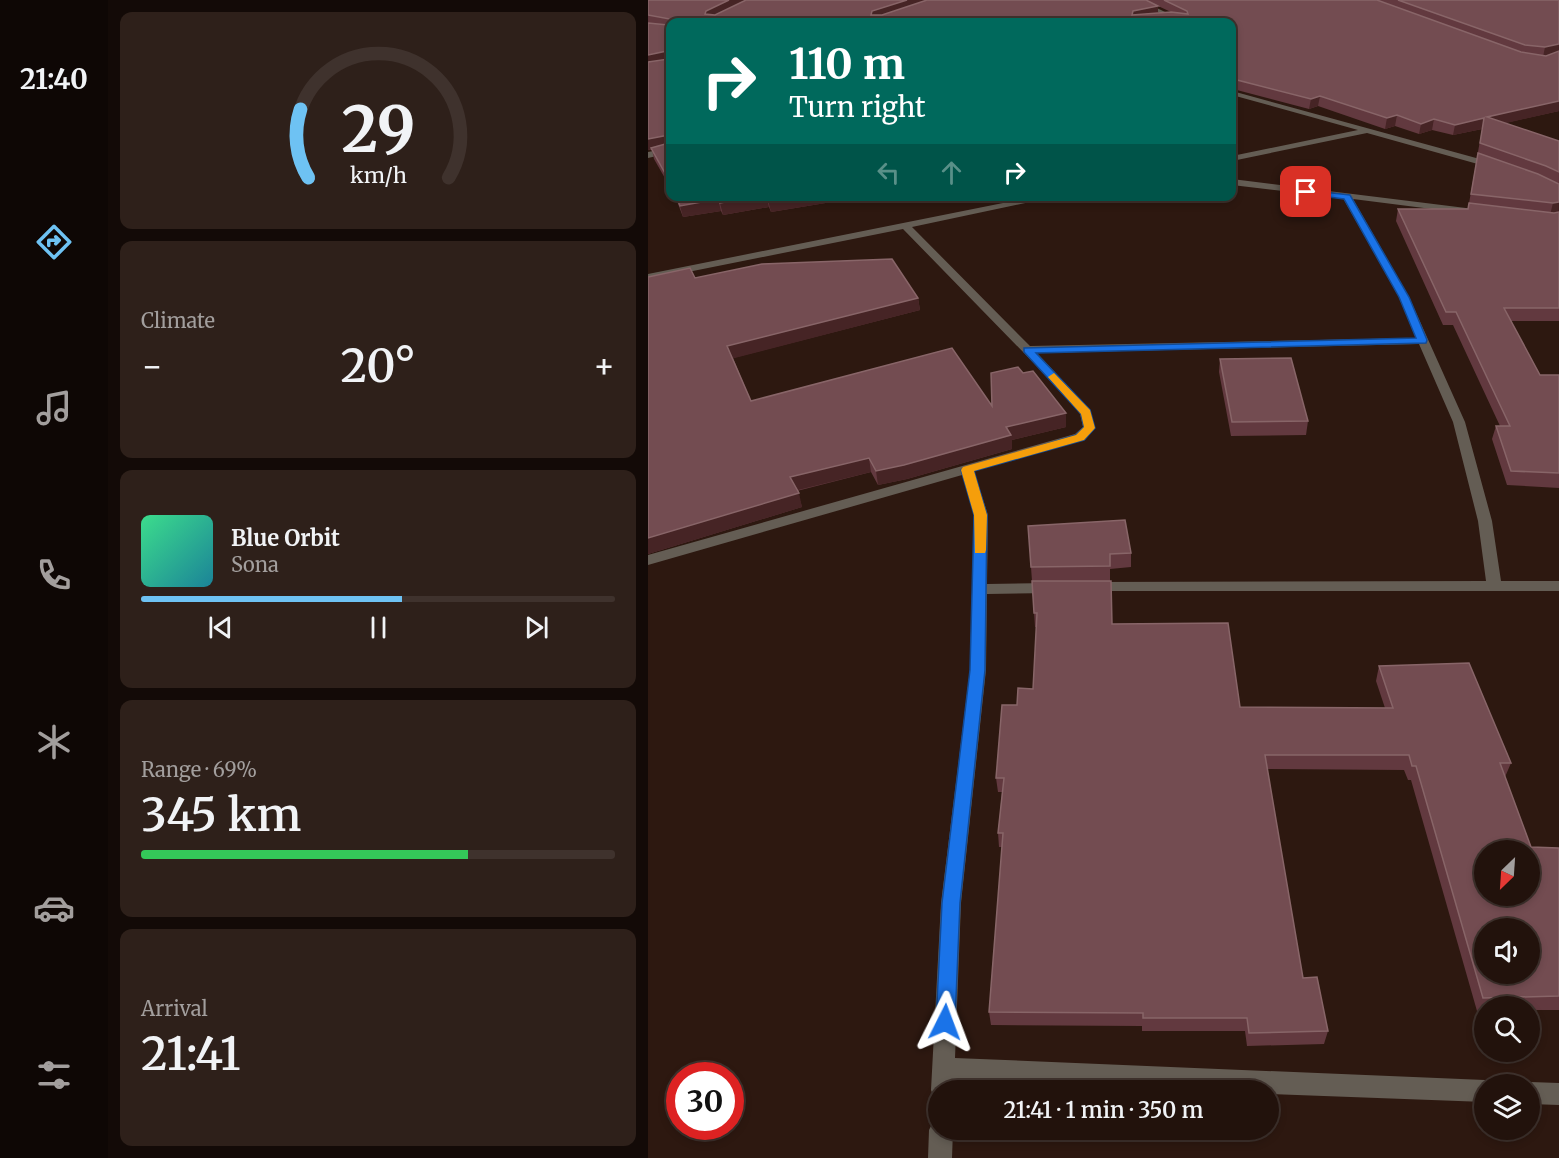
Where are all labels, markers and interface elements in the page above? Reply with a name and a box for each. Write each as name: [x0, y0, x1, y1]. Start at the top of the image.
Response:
text: 110 m: [789, 38, 905, 90]
icon: right: [690, 42, 768, 120]
text: 21:40: [20, 62, 88, 96]
text: Turn right: [789, 90, 926, 124]
text: 29: [341, 91, 415, 169]
icon: left: [872, 156, 905, 189]
icon: ahead: [935, 156, 968, 189]
icon: right: [998, 156, 1031, 189]
text: km/h: [350, 162, 406, 189]
pin: [1280, 166, 1331, 217]
icon: arrive: [1289, 175, 1322, 208]
icon: directions: [33, 221, 75, 263]
text: Climate: [141, 308, 215, 333]
text: 20°: [340, 338, 416, 394]
text: −: [141, 346, 163, 387]
text: +: [593, 346, 615, 387]
icon: music: [33, 387, 75, 429]
text: Blue Orbit: [231, 524, 340, 552]
text: Sona: [231, 552, 279, 577]
icon: phone: [33, 554, 75, 596]
icon: previous: [204, 611, 237, 644]
icon: pause: [362, 611, 395, 644]
icon: next: [520, 611, 553, 644]
icon: climate: [33, 721, 75, 763]
text: Range · 69%: [141, 757, 257, 782]
text: 345 km: [141, 787, 301, 843]
north arrow: [1474, 840, 1540, 906]
map controls: [1474, 840, 1540, 1140]
icon: car: [33, 887, 75, 929]
button: sound: [1474, 918, 1540, 984]
position arrow: [913, 990, 977, 1054]
text: Arrival: [141, 996, 208, 1021]
button: search: [1474, 996, 1540, 1062]
text: 21:41: [141, 1026, 241, 1082]
icon: filters: [33, 1054, 75, 1096]
speed limit sign: 30: [666, 1062, 744, 1140]
button: layers: [1474, 1074, 1540, 1140]
text: 21:41 · 1 min · 350 m: [1003, 1096, 1204, 1124]

